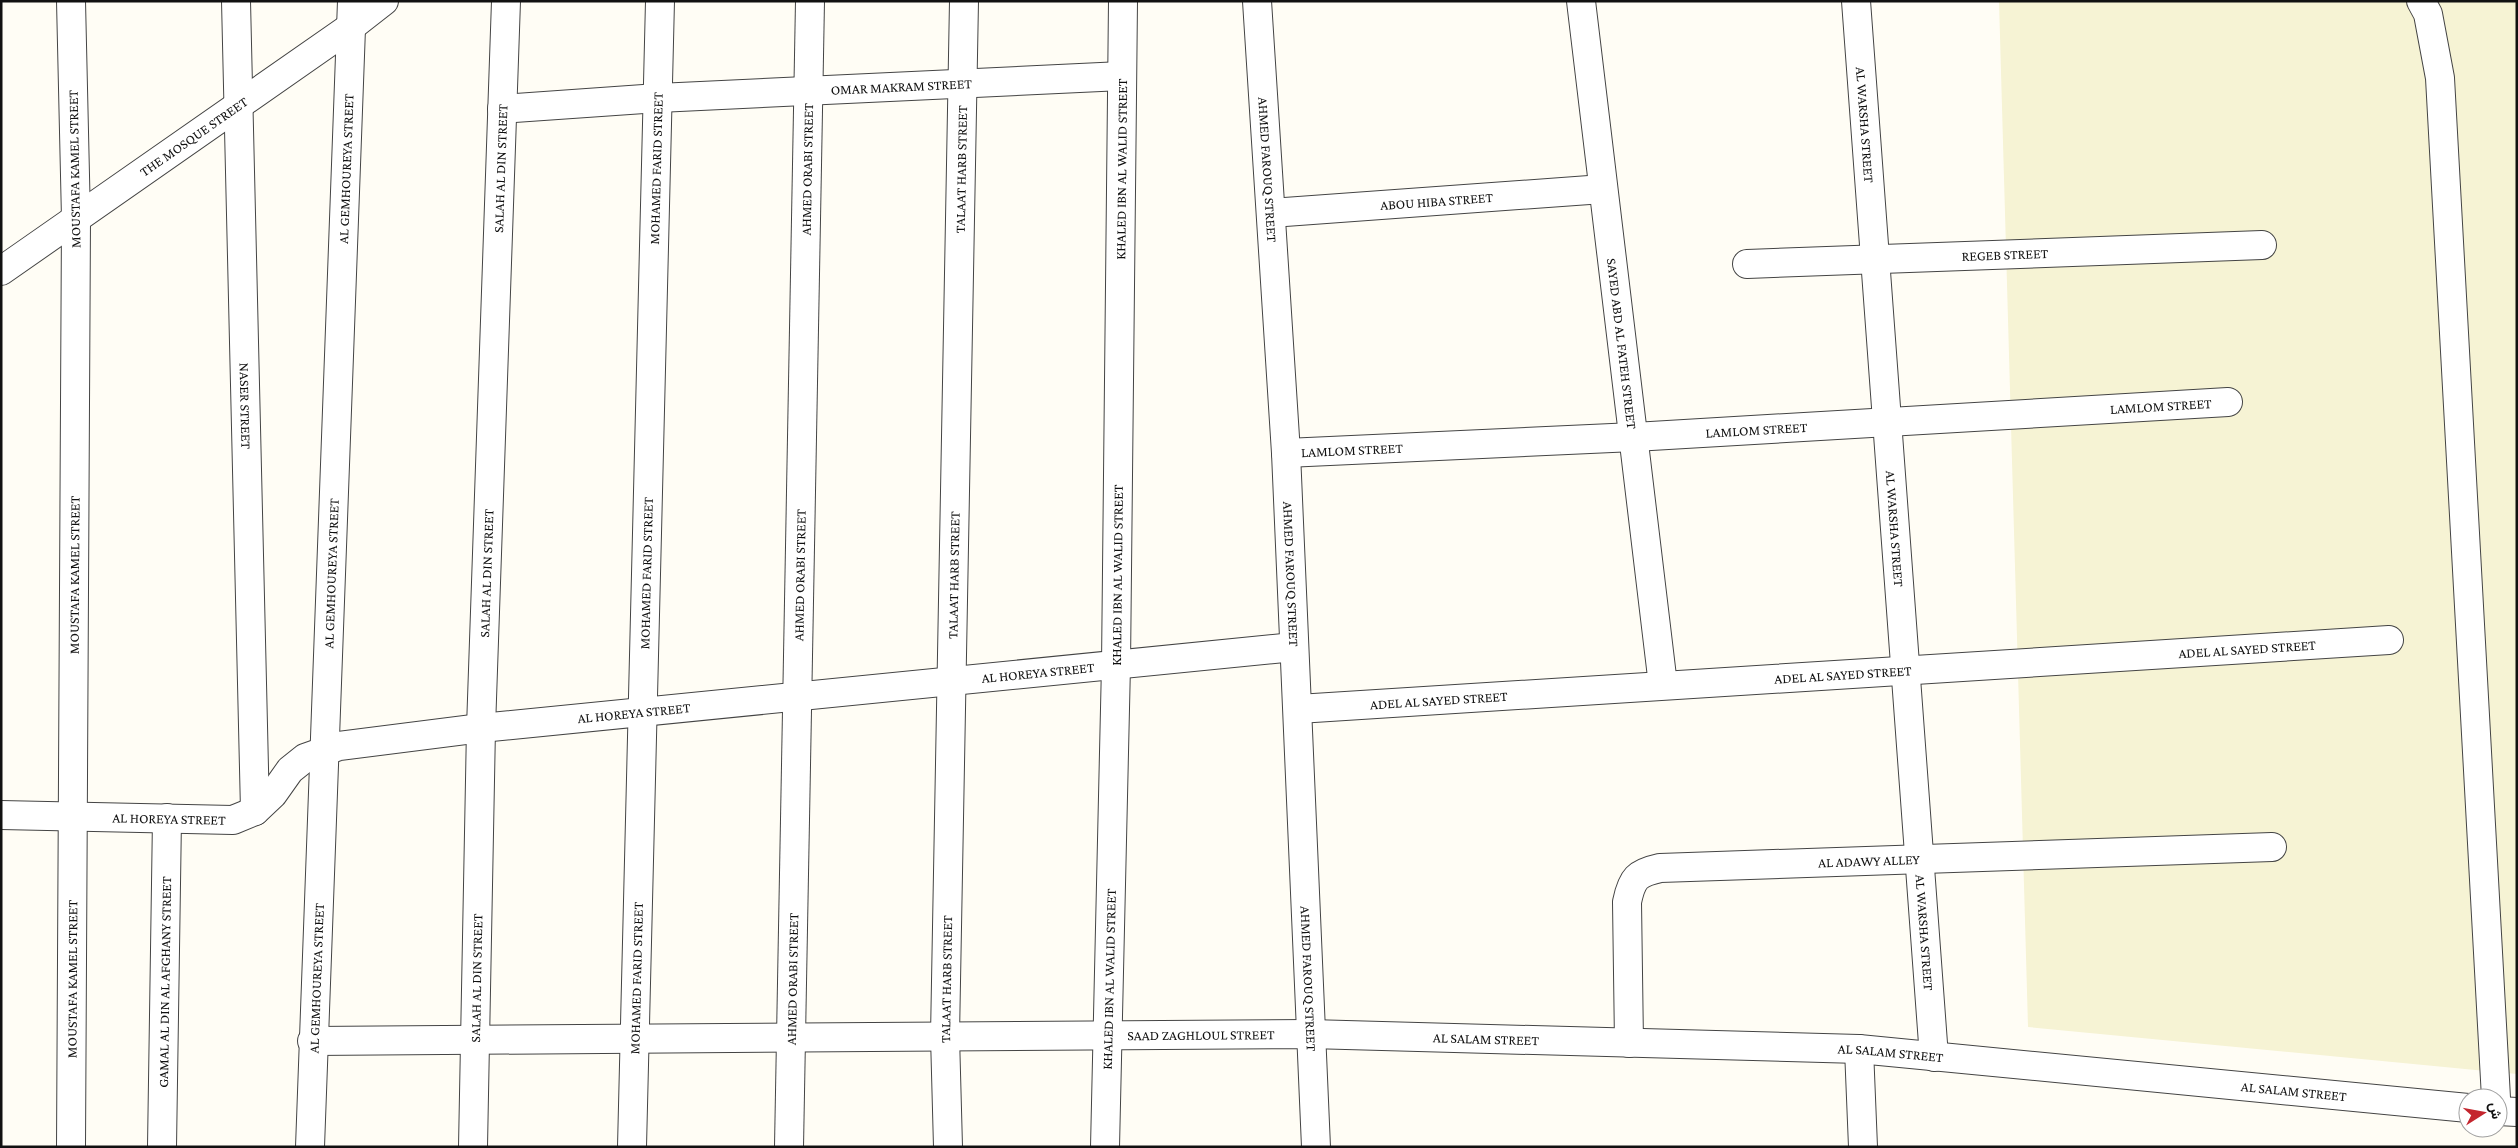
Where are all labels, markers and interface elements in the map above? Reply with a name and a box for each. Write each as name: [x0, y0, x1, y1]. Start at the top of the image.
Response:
street label: AL WARSHA STREET: [1853, 66, 1877, 184]
street label: OMAR MAKRAM STREET: [830, 75, 973, 98]
street label: KHALED IBN AL WALID STREET: [1112, 78, 1130, 260]
street label: MOUSTAFA KAMEL STREET: [65, 89, 83, 248]
street label: MOHAMED FARID STREET: [646, 91, 666, 245]
street label: THE MOSQUE STREET: [137, 93, 251, 180]
street label: AL GEMHOUREYA STREET: [335, 93, 357, 244]
street label: AHMED FAROUQ STREET: [1255, 96, 1280, 243]
street label: AHMED ORABI STREET: [798, 102, 816, 235]
street label: SALAH AL DIN STREET: [490, 103, 510, 233]
street label: TALAAT HARB STREET: [952, 105, 970, 233]
street label: ABOU HIBA STREET: [1380, 189, 1494, 213]
street label: REGEB STREET: [1961, 245, 2049, 264]
street label: SAYED ABD AL FATEH STREET: [1604, 257, 1640, 430]
street label: NASER STREET: [236, 363, 255, 450]
street label: LAMLOM STREET: [2109, 395, 2212, 417]
street label: LAMLOM STREET: [1705, 419, 1808, 441]
street label: LAMLOM STREET: [1301, 440, 1404, 460]
street label: AL WARSHA STREET: [1883, 470, 1907, 588]
street label: KHALED IBN AL WALID STREET: [1108, 484, 1126, 666]
street label: MOUSTAFA KAMEL STREET: [66, 495, 83, 654]
street label: MOHAMED FARID STREET: [636, 496, 656, 650]
street label: AL GEMHOUREYA STREET: [320, 497, 342, 649]
street label: AHMED FAROUQ STREET: [1280, 501, 1302, 647]
street label: SALAH AL DIN STREET: [476, 508, 497, 638]
street label: AHMED ORABI STREET: [790, 508, 809, 641]
street label: TALAAT HARB STREET: [944, 511, 963, 639]
street label: ADEL AL SAYED STREET: [2178, 637, 2317, 661]
street label: AL HOREYA STREET: [981, 659, 1095, 686]
street label: ADEL AL SAYED STREET: [1774, 662, 1913, 687]
street label: ADEL AL SAYED STREET: [1369, 688, 1508, 712]
street label: AL HOREYA STREET: [577, 699, 691, 726]
street label: AL HOREYA STREET: [112, 809, 226, 828]
street label: AL ADAWY ALLEY: [1818, 851, 1921, 871]
street label: AL WARSHA STREET: [1913, 874, 1937, 992]
street label: GAMAL AL DIN AL AFGHANY STREET: [155, 876, 174, 1088]
street label: KHALED IBN AL WALID STREET: [1099, 888, 1119, 1070]
street label: MOUSTAFA KAMEL STREET: [63, 899, 80, 1058]
street label: MOHAMED FARID STREET: [626, 901, 646, 1055]
street label: AL GEMHOUREYA STREET: [305, 902, 327, 1054]
street label: AHMED FAROUQ STREET: [1298, 905, 1320, 1052]
street label: AHMED ORABI STREET: [783, 912, 801, 1045]
street label: SALAH AL DIN STREET: [467, 913, 485, 1043]
street label: TALAAT HARB STREET: [937, 915, 955, 1043]
street label: SAAD ZAGHLOUL STREET: [1127, 1026, 1275, 1043]
street label: AL SALAM STREET: [1433, 1029, 1540, 1048]
street label: AL SALAM STREET: [1838, 1040, 1945, 1065]
street label: AL SALAM STREET: [2240, 1078, 2348, 1104]
north arrow: [2458, 1088, 2508, 1138]
text: ش: [2485, 1101, 2505, 1121]

